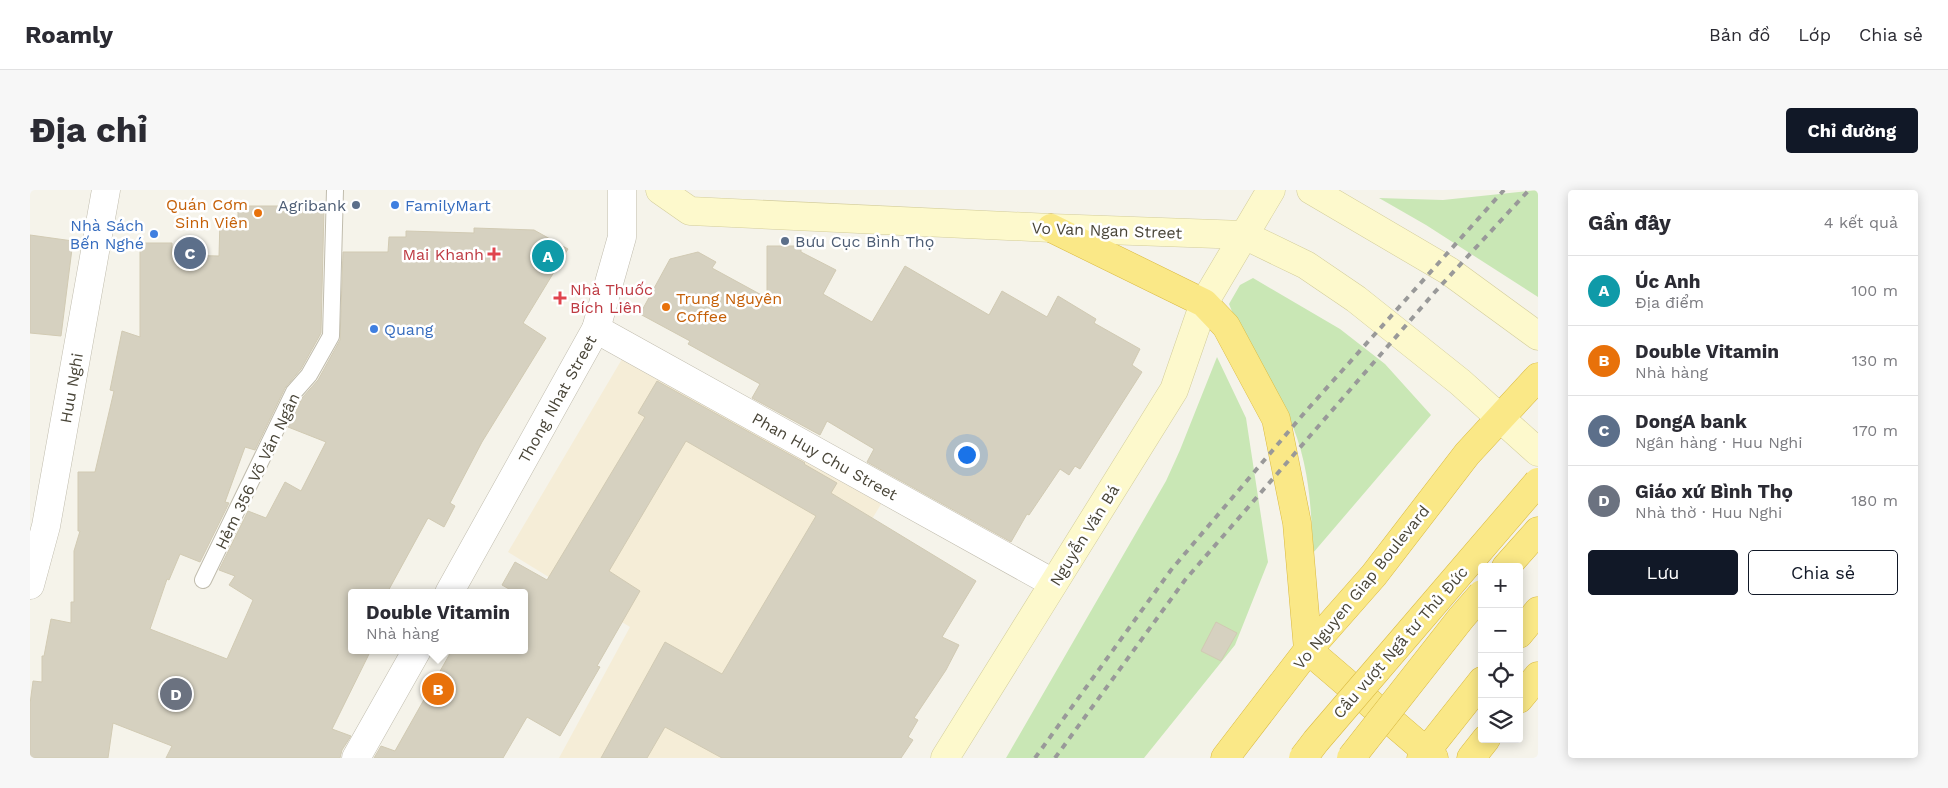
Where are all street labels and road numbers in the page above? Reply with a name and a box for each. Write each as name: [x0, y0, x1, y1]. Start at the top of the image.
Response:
street label: Vo Van Ngan Street: [1031, 218, 1183, 243]
street label: Thong Nhat Street: [514, 332, 601, 467]
street label: Huu Nghi: [56, 351, 87, 425]
street label: Hẻm 356 Võ Văn Ngân: [211, 390, 304, 553]
street label: Phan Huy Chu Street: [749, 409, 901, 504]
street label: Nguyễn Văn Bá: [1046, 481, 1123, 589]
street label: Vo Nguyen Giap Boulevard: [1289, 502, 1433, 673]
street label: Cầu vượt Ngã tư Thủ Đức: [1329, 562, 1472, 722]

